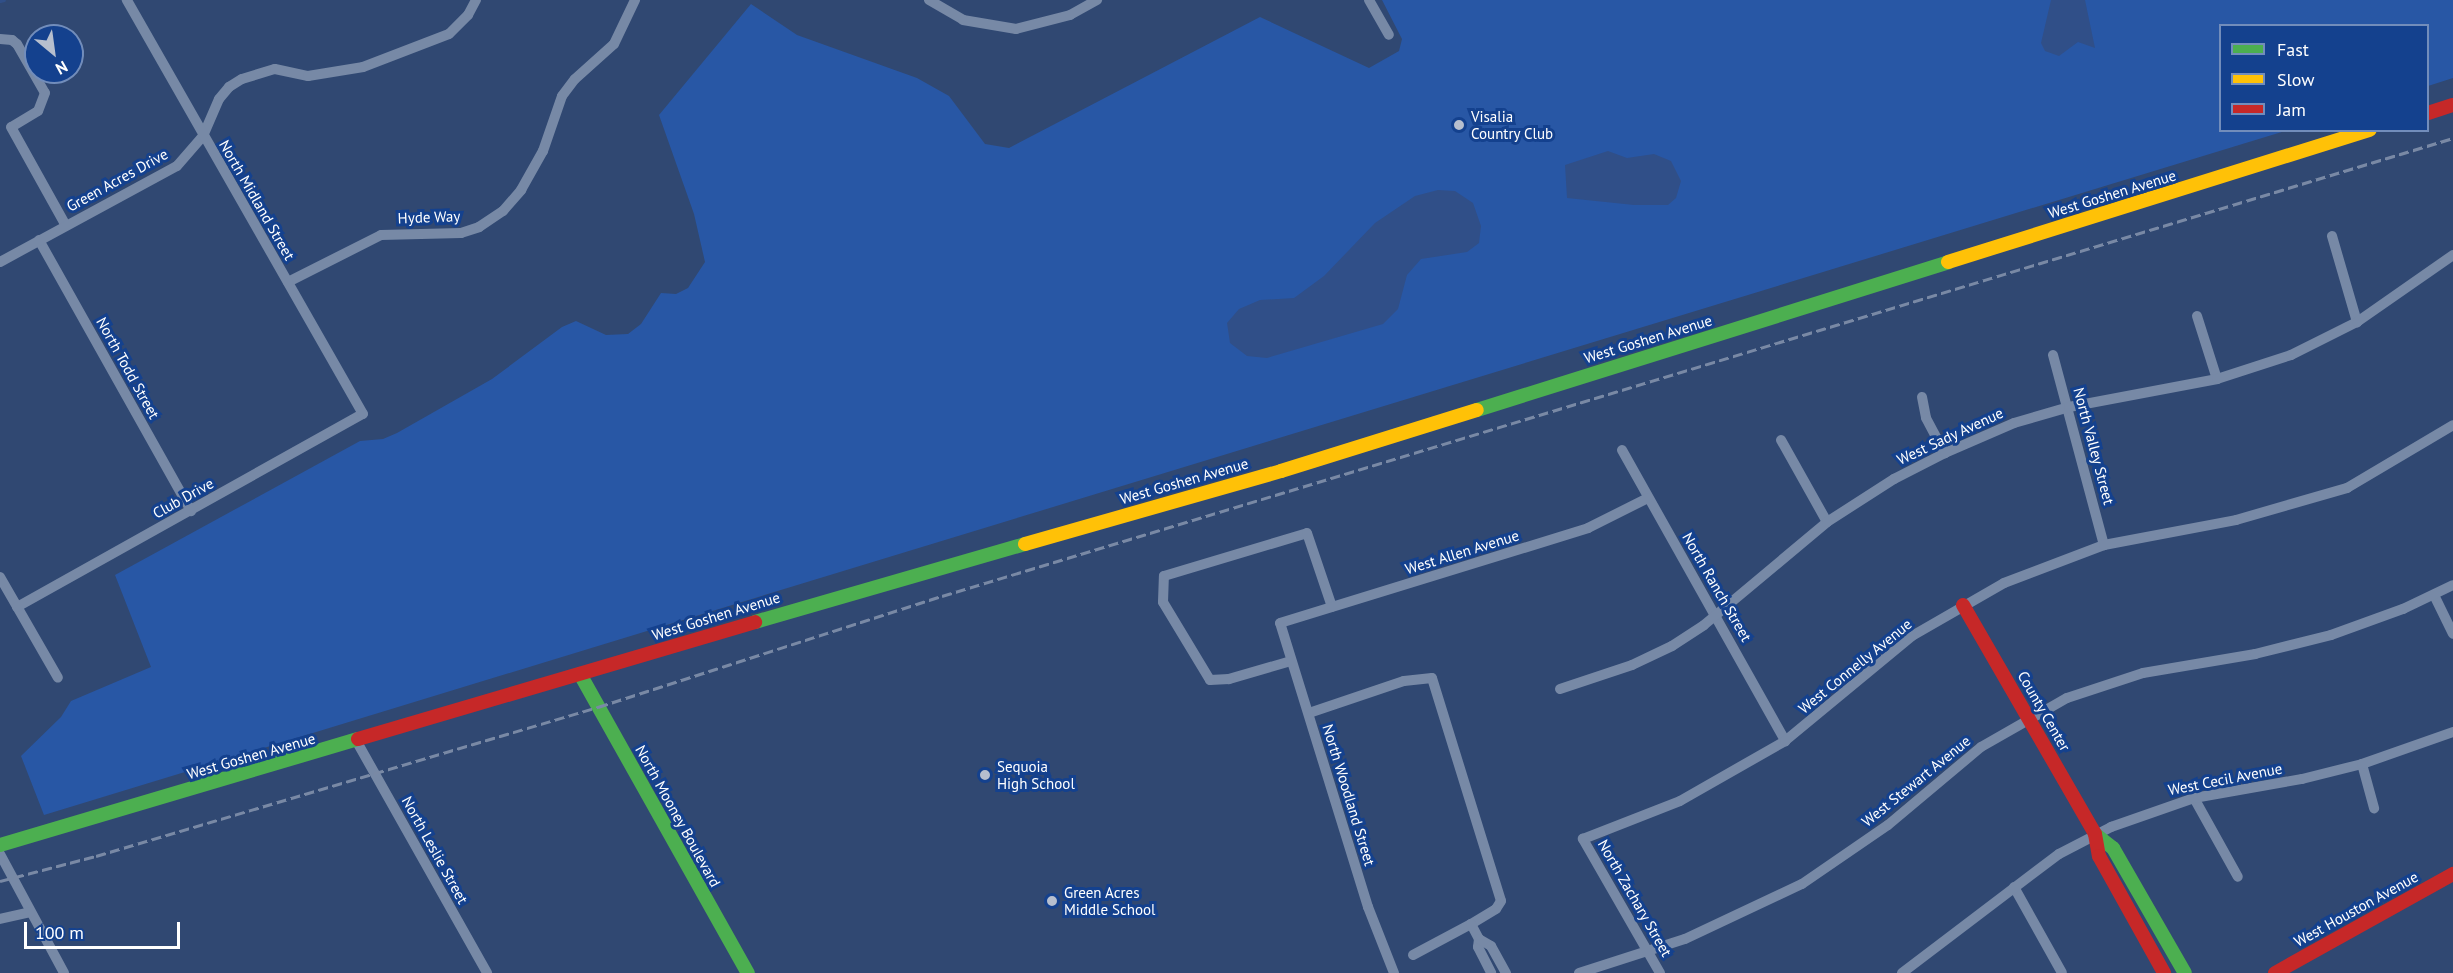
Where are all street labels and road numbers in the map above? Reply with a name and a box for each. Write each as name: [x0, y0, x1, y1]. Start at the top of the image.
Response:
street label: North Midland Street: [215, 137, 299, 263]
street label: Green Acres Drive: [63, 145, 171, 215]
street label: West Goshen Avenue: [2046, 166, 2178, 222]
street label: Hyde Way: [397, 207, 461, 227]
street label: West Goshen Avenue: [1582, 311, 1714, 367]
street label: North Todd Street: [93, 314, 163, 422]
street label: North Valley Street: [2070, 385, 2118, 507]
street label: West Sady Avenue: [1894, 403, 2006, 469]
street label: West Goshen Avenue: [1117, 454, 1251, 508]
street label: Club Drive: [149, 474, 217, 522]
street label: West Allen Avenue: [1402, 526, 1522, 578]
street label: North Ranch Street: [1679, 529, 1755, 645]
street label: West Goshen Avenue: [650, 588, 782, 644]
street label: West Connelly Avenue: [1794, 614, 1916, 718]
street label: County Center: [2014, 668, 2074, 754]
street label: North Woodland Street: [1319, 722, 1379, 868]
street label: West Goshen Avenue: [184, 729, 318, 783]
street label: West Stewart Avenue: [1858, 731, 1974, 831]
street label: North Mooney Boulevard: [631, 742, 725, 890]
street label: West Cecil Avenue: [2166, 759, 2284, 799]
street label: North Leslie Street: [398, 793, 472, 907]
street label: North Zachary Street: [1594, 836, 1676, 960]
street label: West Houston Avenue: [2291, 867, 2421, 951]

